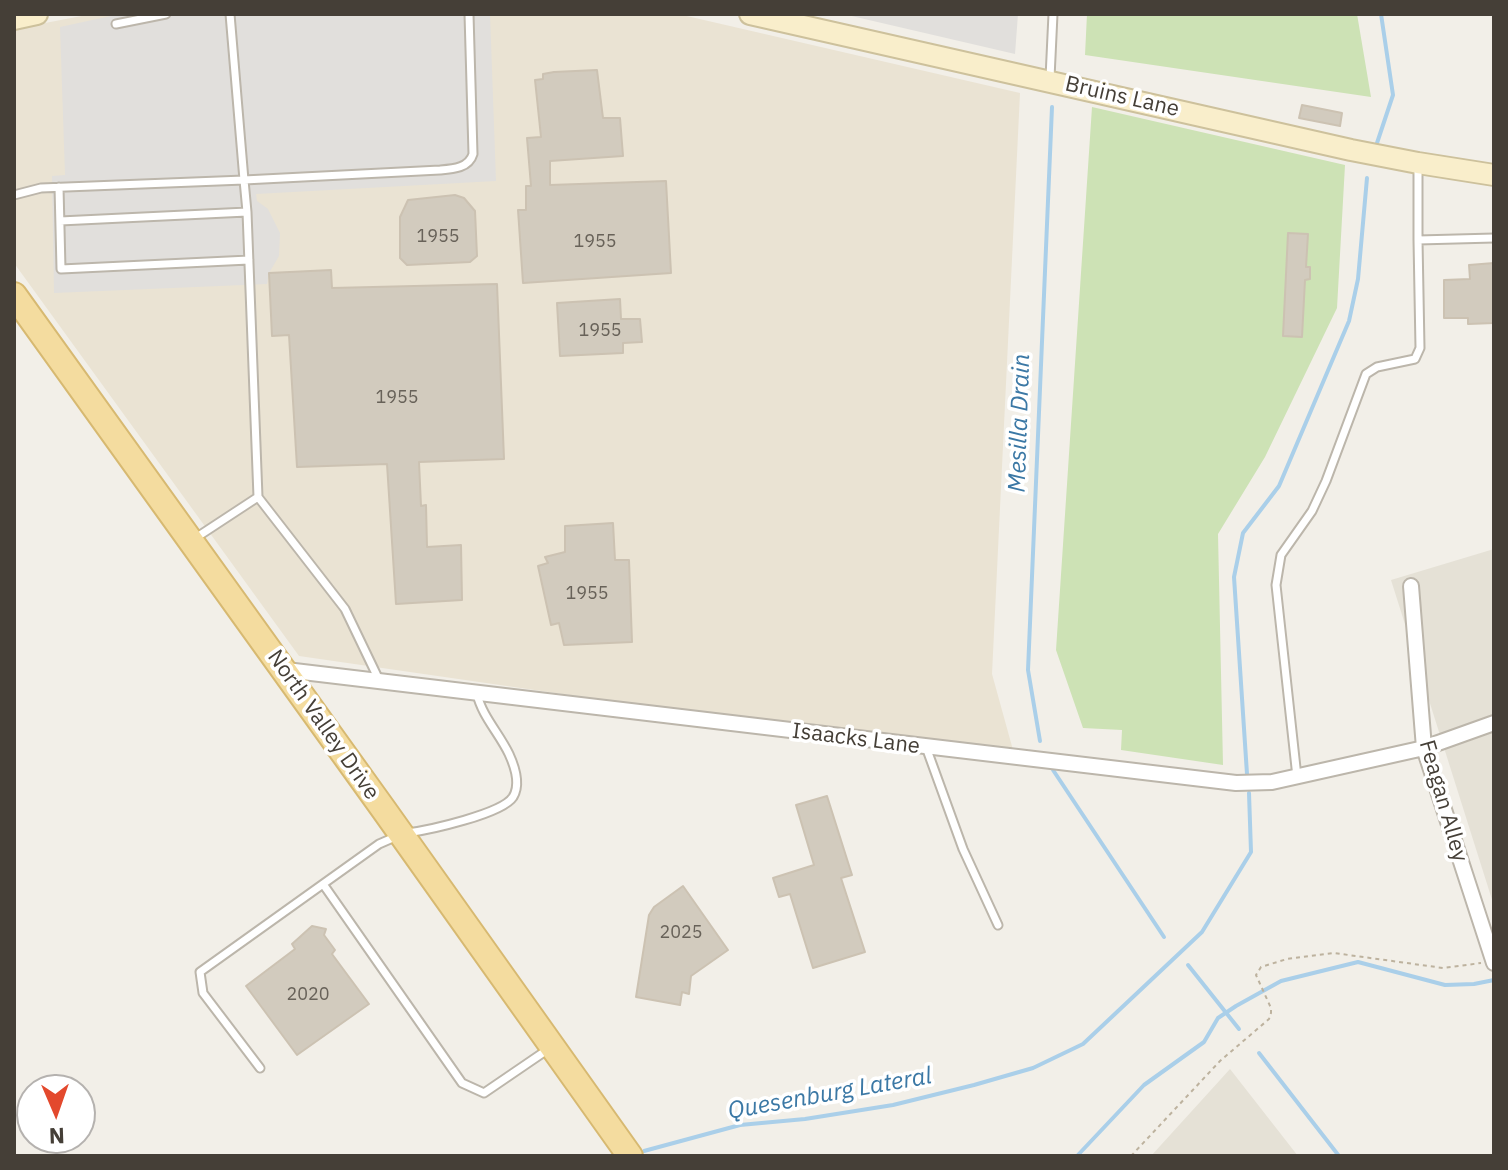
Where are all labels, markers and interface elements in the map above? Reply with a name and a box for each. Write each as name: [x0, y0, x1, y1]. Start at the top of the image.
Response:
street label: Bruins Lane: [1062, 71, 1182, 123]
house number: 1955: [416, 226, 460, 248]
house number: 1955: [573, 231, 617, 253]
house number: 1955: [578, 320, 622, 342]
water label: Mesilla Drain: [1003, 353, 1037, 493]
house number: 1955: [375, 387, 419, 409]
house number: 1955: [565, 583, 609, 605]
street label: North Valley Drive: [261, 645, 385, 805]
street label: Isaacks Lane: [791, 718, 921, 760]
street label: Feagan Alley: [1413, 737, 1473, 865]
house number: 2025: [659, 922, 703, 944]
house number: 2020: [286, 984, 330, 1006]
water label: Quesenburg Lateral: [726, 1062, 934, 1126]
north arrow: [16, 1074, 96, 1154]
text: N: [48, 1122, 65, 1151]

